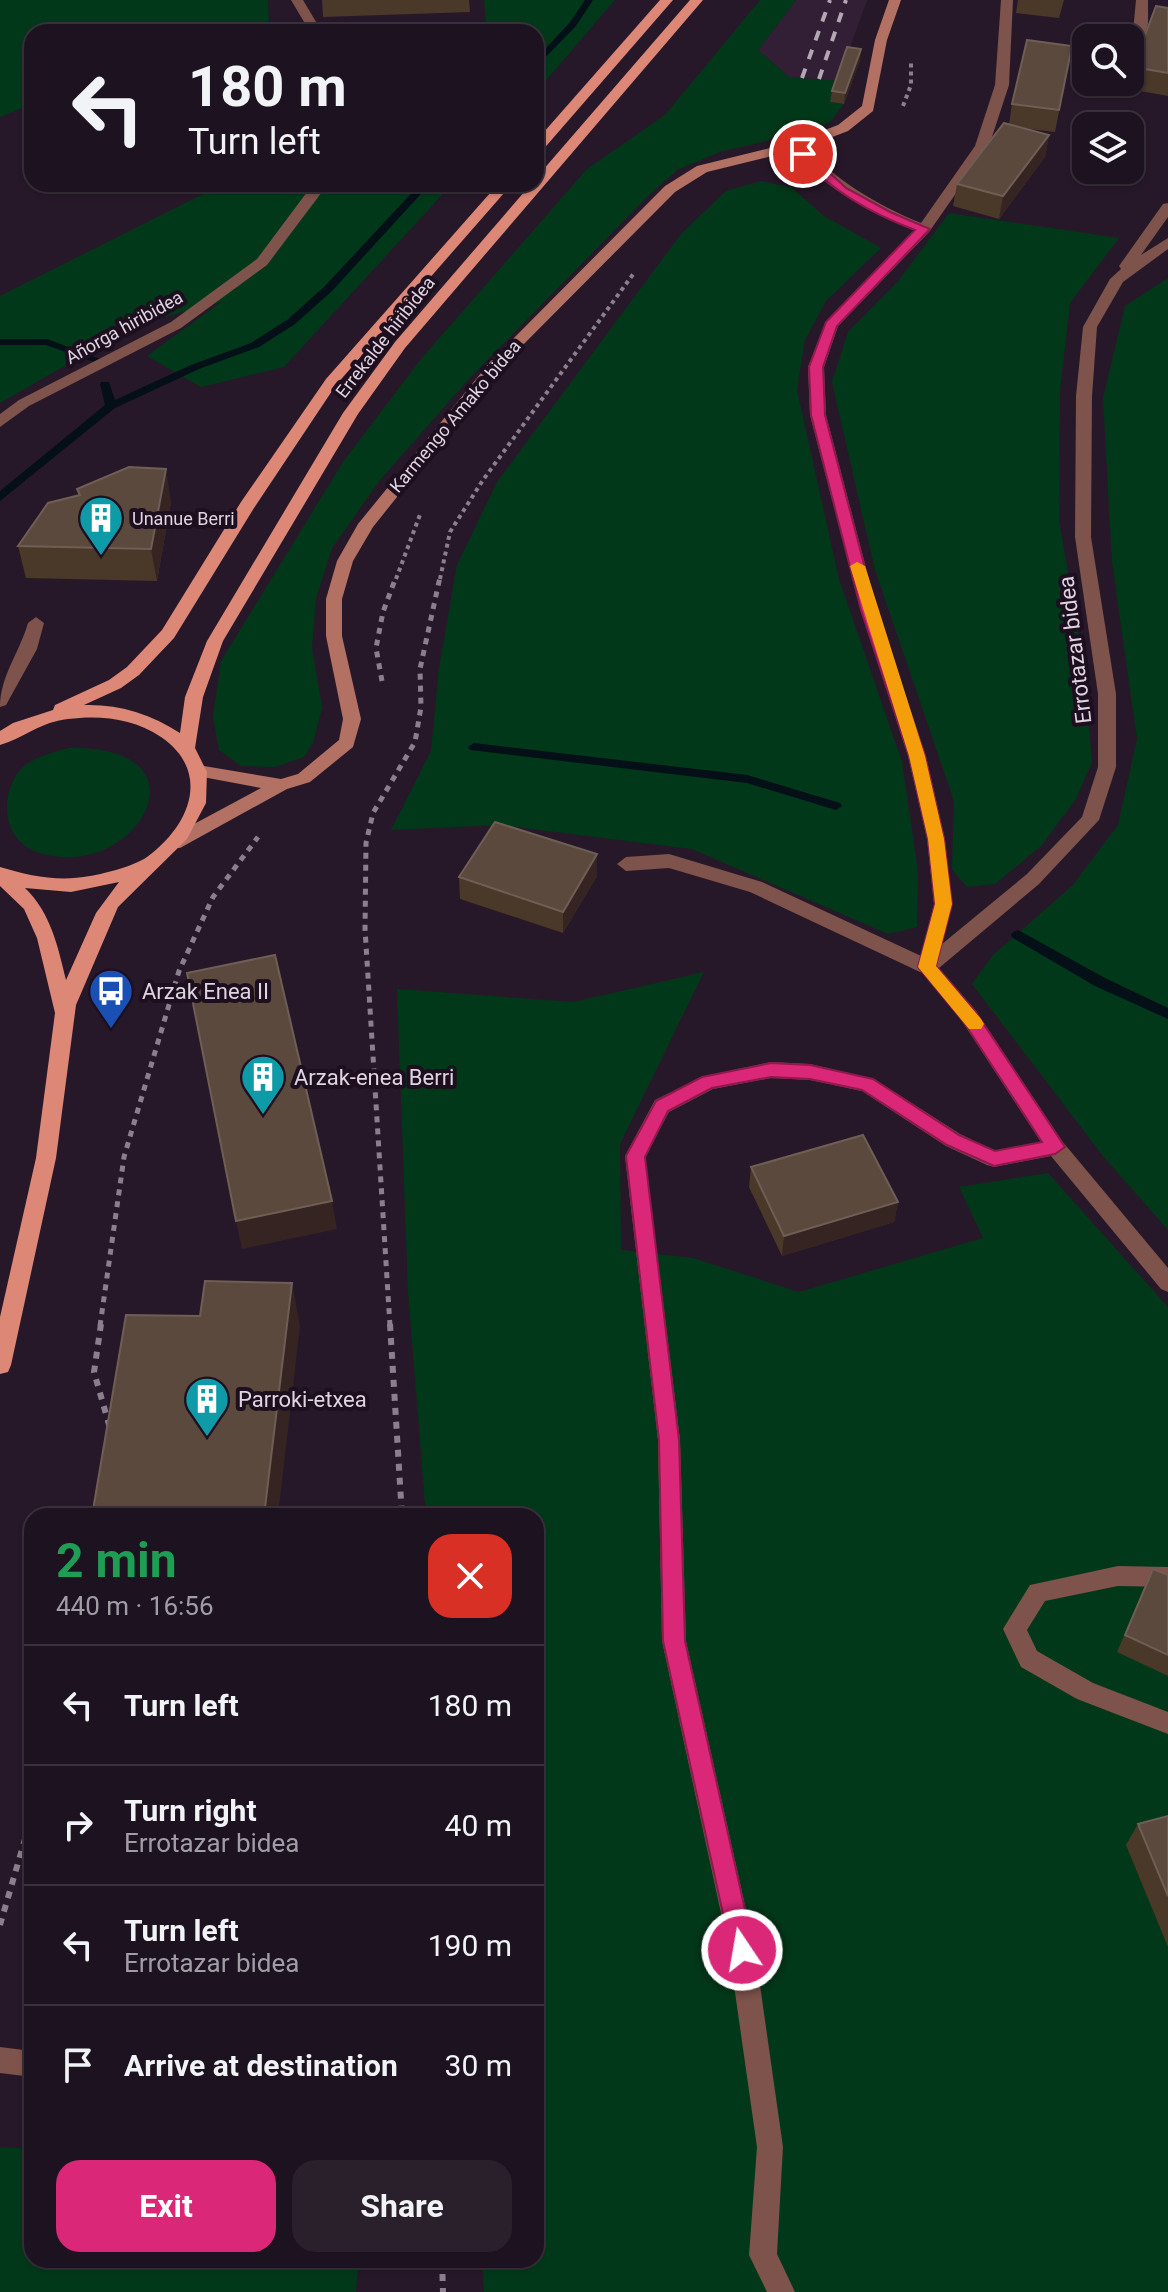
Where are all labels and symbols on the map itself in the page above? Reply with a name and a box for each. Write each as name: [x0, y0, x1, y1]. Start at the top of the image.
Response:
pin: [769, 120, 837, 188]
street label: Errekalde hiribidea: [331, 272, 439, 402]
street label: Añorga hiribidea: [62, 286, 186, 368]
street label: Karmengo Amako bidea: [385, 336, 525, 496]
building icon: Unanue Berri: [77, 494, 125, 557]
place label: Unanue Berri: [132, 508, 235, 529]
street label: Errotazar bidea: [1054, 575, 1096, 725]
bus stop icon: Arzak Enea II: [87, 967, 135, 1030]
place label: Arzak Enea II: [142, 979, 269, 1004]
building icon: Arzak-enea Berri: [239, 1053, 287, 1116]
place label: Arzak-enea Berri: [294, 1065, 454, 1090]
building icon: Parroki-etxea: [183, 1375, 231, 1438]
place label: Parroki-etxea: [238, 1387, 367, 1412]
position arrow: [700, 1908, 784, 1992]

